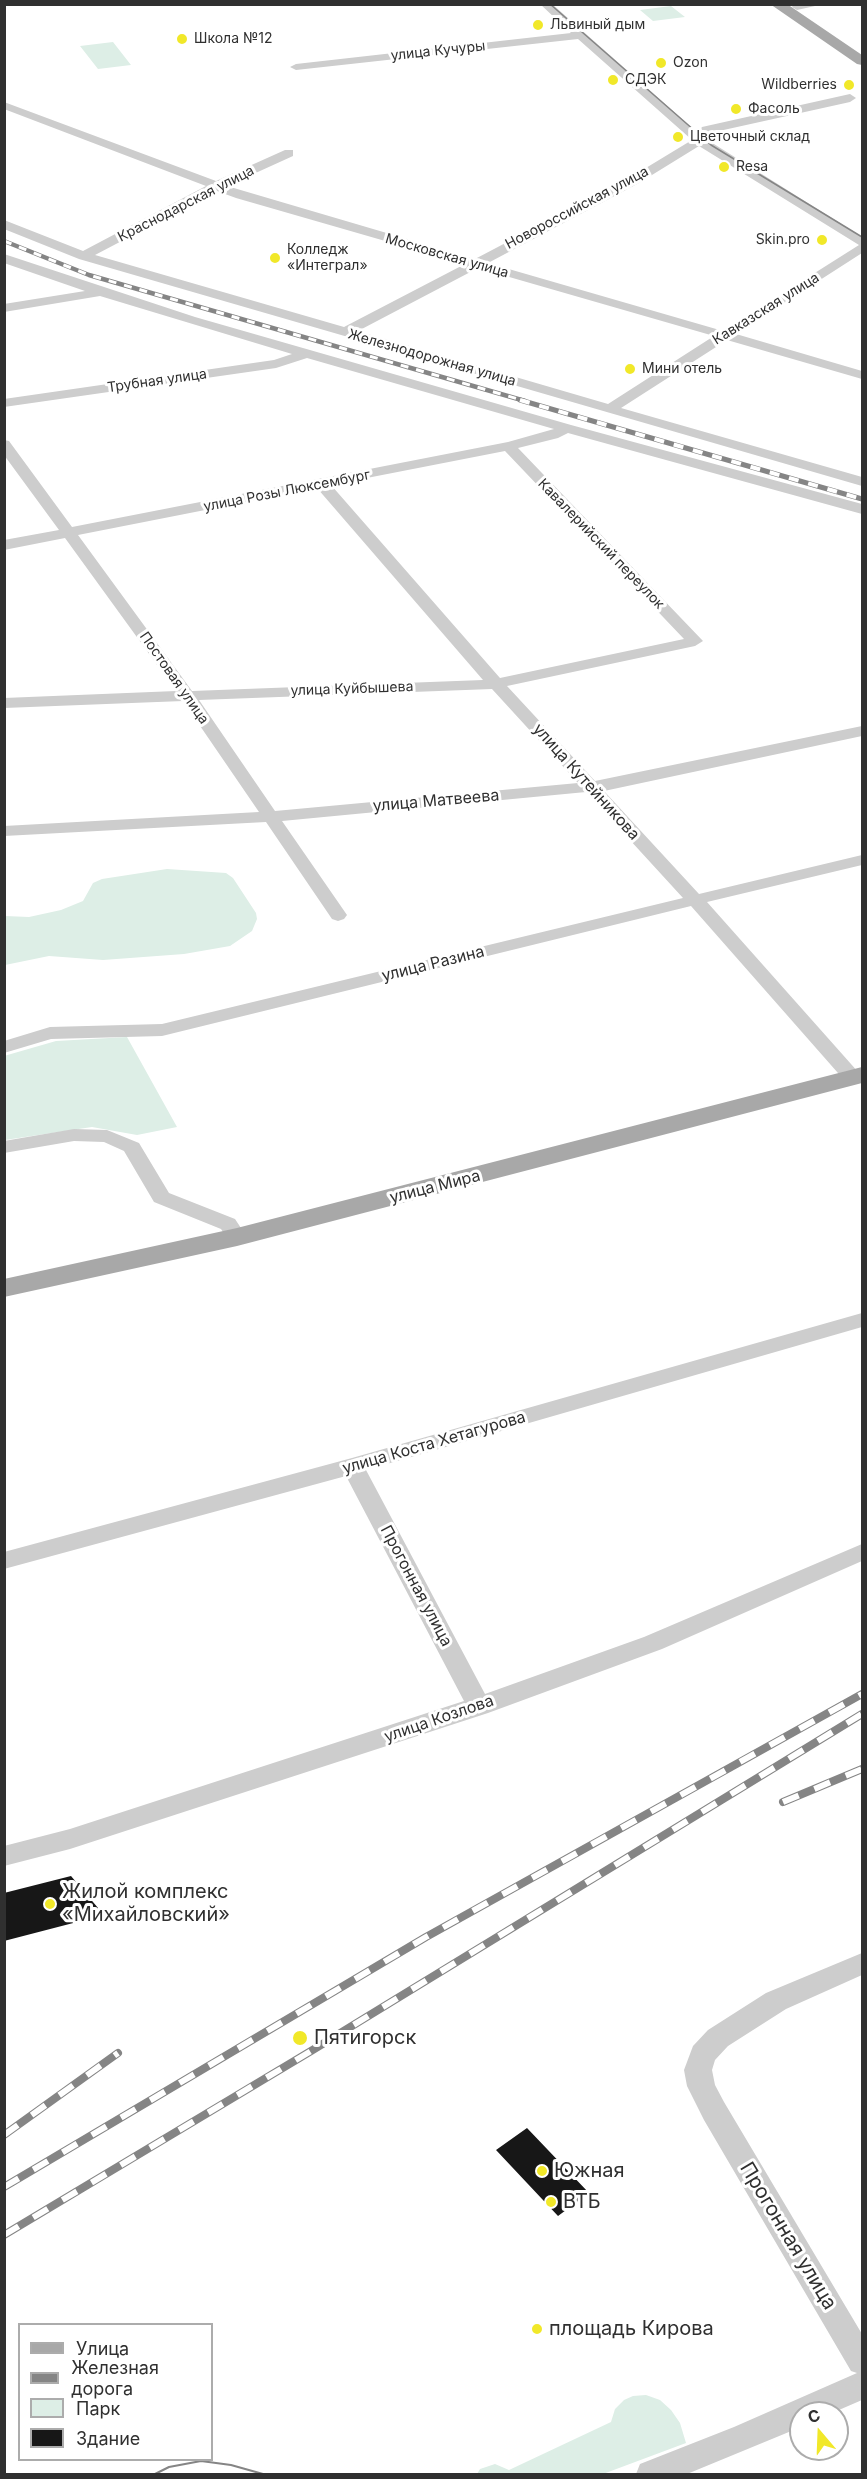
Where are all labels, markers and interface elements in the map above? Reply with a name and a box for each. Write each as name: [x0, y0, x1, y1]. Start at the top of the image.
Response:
place label: Львиный дым: [550, 17, 645, 33]
marker: Львиный дым: [531, 18, 545, 32]
place label: Школа №12: [194, 31, 272, 47]
marker: Школа №12: [175, 32, 189, 46]
street label: улица Кучуры: [390, 38, 486, 64]
place label: Ozon: [673, 55, 708, 71]
marker: Ozon: [654, 56, 668, 70]
place label: СДЭК: [625, 72, 666, 88]
marker: СДЭК: [606, 73, 620, 87]
place label: Wildberries: [761, 77, 837, 93]
marker: Wildberries: [842, 78, 856, 92]
place label: Фасоль: [748, 101, 800, 117]
marker: Фасоль: [729, 102, 743, 116]
place label: Цветочный склад: [690, 129, 810, 145]
marker: Цветочный склад: [671, 130, 685, 144]
place label: Resa: [736, 159, 768, 175]
marker: Resa: [717, 160, 731, 174]
street label: Краснодарская улица: [115, 162, 257, 246]
street label: Новороссийская улица: [503, 163, 651, 253]
street label: Московская улица: [383, 230, 511, 282]
place label: Skin.pro: [756, 232, 810, 248]
marker: Skin.pro: [815, 233, 829, 247]
place label: Колледж «Интеграл»: [287, 242, 368, 274]
marker: Колледж «Интеграл»: [268, 251, 282, 265]
street label: Кавказская улица: [710, 269, 822, 349]
street label: Железнодорожная улица: [346, 326, 518, 390]
place label: Мини отель: [642, 361, 722, 377]
marker: Мини отель: [623, 362, 637, 376]
street label: Трубная улица: [106, 366, 208, 396]
street label: улица Розы Люксембург: [202, 467, 372, 515]
street label: Кавалерийский переулок: [534, 475, 668, 613]
street label: Постовая улица: [136, 629, 212, 727]
street label: улица Куйбышева: [290, 678, 414, 700]
street label: улица Кутейникова: [529, 720, 643, 844]
street label: улица Матвеева: [372, 786, 500, 816]
street label: улица Разина: [380, 942, 486, 986]
street label: улица Мира: [388, 1166, 482, 1208]
street label: улица Коста Хетагурова: [340, 1408, 528, 1478]
street label: Прогонная улица: [376, 1522, 456, 1650]
street label: улица Козлова: [382, 1691, 496, 1747]
place label: Жилой комплекс «Михайловский»: [62, 1880, 230, 1927]
marker: Жилой комплекс «Михайловский»: [43, 1897, 57, 1911]
place label: Пятигорск: [314, 2026, 416, 2050]
marker: Пятигорск: [291, 2029, 309, 2047]
street label: Прогонная улица: [734, 2158, 842, 2314]
place label: Южная: [554, 2159, 625, 2183]
marker: Южная: [535, 2164, 549, 2178]
place label: ВТБ: [563, 2190, 601, 2214]
marker: ВТБ: [544, 2195, 558, 2209]
place label: площадь Кирова: [549, 2317, 714, 2341]
marker: площадь Кирова: [530, 2322, 544, 2336]
legend: [18, 2323, 213, 2461]
text: Улица: [76, 2338, 129, 2359]
text: Железная дорога: [71, 2357, 159, 2399]
text: Парк: [76, 2398, 120, 2419]
north arrow: [789, 2401, 849, 2461]
text: С: [805, 2404, 823, 2427]
text: Здание: [76, 2428, 140, 2449]

